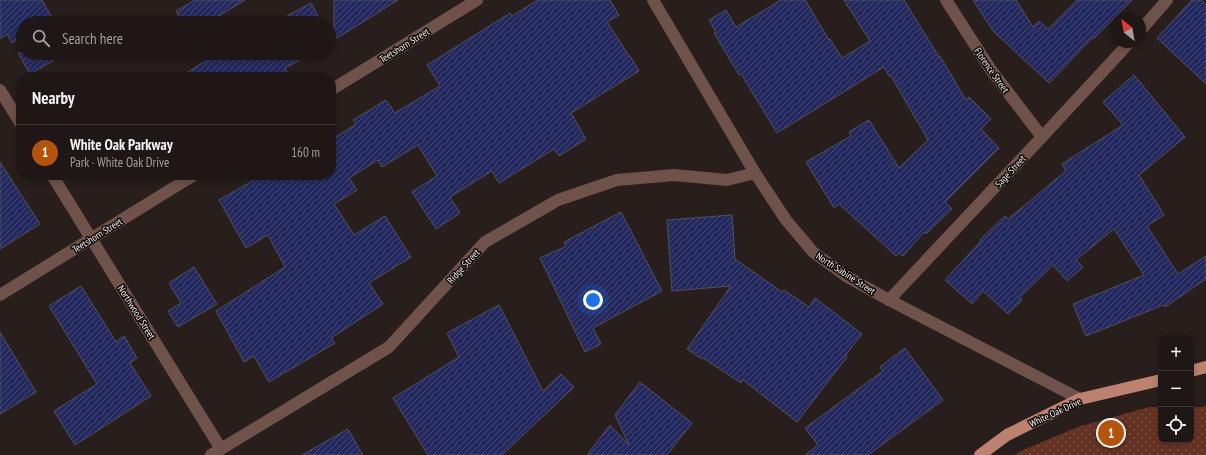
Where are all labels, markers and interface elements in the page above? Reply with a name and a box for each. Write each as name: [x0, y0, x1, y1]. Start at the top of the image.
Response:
north arrow: [1110, 12, 1146, 48]
search box: [16, 16, 336, 60]
street label: Teetshorn Street: [377, 25, 432, 66]
icon: search: [30, 27, 52, 49]
text: Search here: [62, 29, 123, 48]
street label: Florence Street: [971, 45, 1012, 96]
text: Nearby: [32, 87, 75, 109]
text: White Oak Parkway: [70, 135, 173, 154]
text: 1: [42, 144, 48, 161]
text: 160 m: [291, 144, 320, 161]
street label: Sage Street: [992, 152, 1029, 190]
text: Park · White Oak Drive: [70, 154, 169, 171]
street label: Teetshorn Street: [70, 215, 125, 256]
street label: Ridge Street: [444, 246, 483, 287]
street label: North Sabine Street: [814, 249, 878, 298]
street label: Northwood Street: [115, 283, 158, 342]
your location: [583, 290, 603, 310]
map controls: [1158, 335, 1194, 443]
button: +: [1158, 335, 1194, 371]
button: −: [1158, 371, 1194, 407]
street label: White Oak Drive: [1027, 395, 1083, 430]
button: locate: [1158, 407, 1194, 443]
pin: 1: [1098, 418, 1124, 448]

